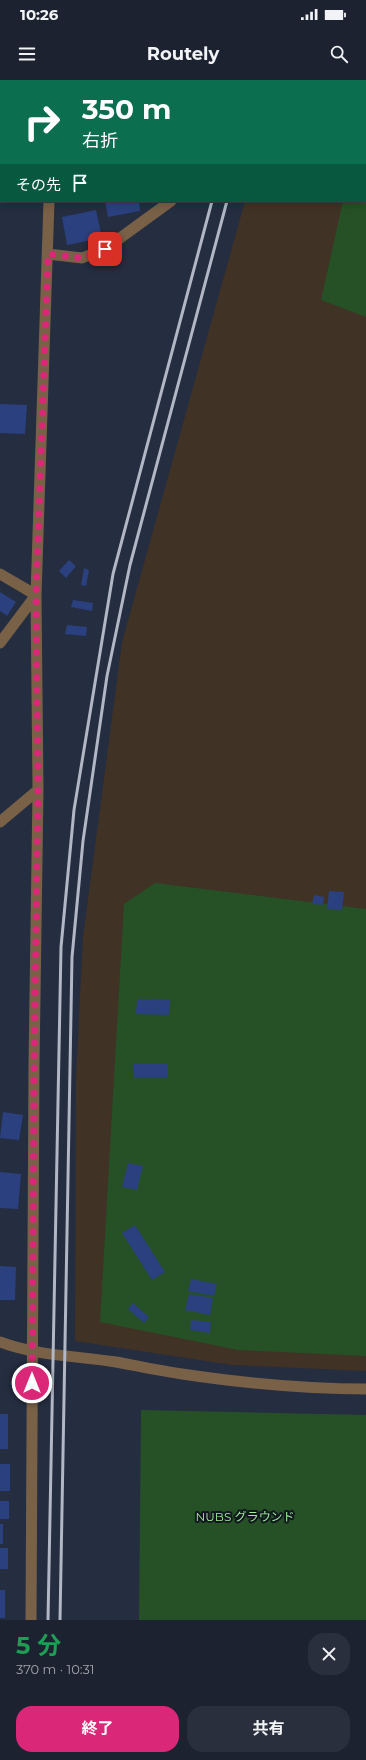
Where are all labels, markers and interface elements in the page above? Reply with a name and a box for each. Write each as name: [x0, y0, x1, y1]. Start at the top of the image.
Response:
text: 10:26: [20, 5, 58, 24]
icon: menu: [16, 43, 38, 65]
text: Routely: [147, 43, 219, 65]
icon: search: [328, 43, 350, 65]
text: 350 m: [82, 92, 171, 126]
icon: right: [16, 96, 68, 148]
text: 右折: [82, 130, 118, 152]
icon: arrive: [69, 172, 91, 194]
text: その先: [16, 175, 61, 194]
pin: [88, 232, 122, 266]
icon: arrive: [94, 238, 116, 260]
position arrow: [11, 1362, 53, 1404]
park label: NUBS グラウンド: [196, 1509, 294, 1524]
text: 5 分: [16, 1631, 61, 1660]
button: close: [308, 1633, 350, 1675]
text: 370 m · 10:31: [16, 1661, 95, 1677]
button: 終了: [16, 1706, 179, 1752]
button: 共有: [187, 1706, 350, 1752]

